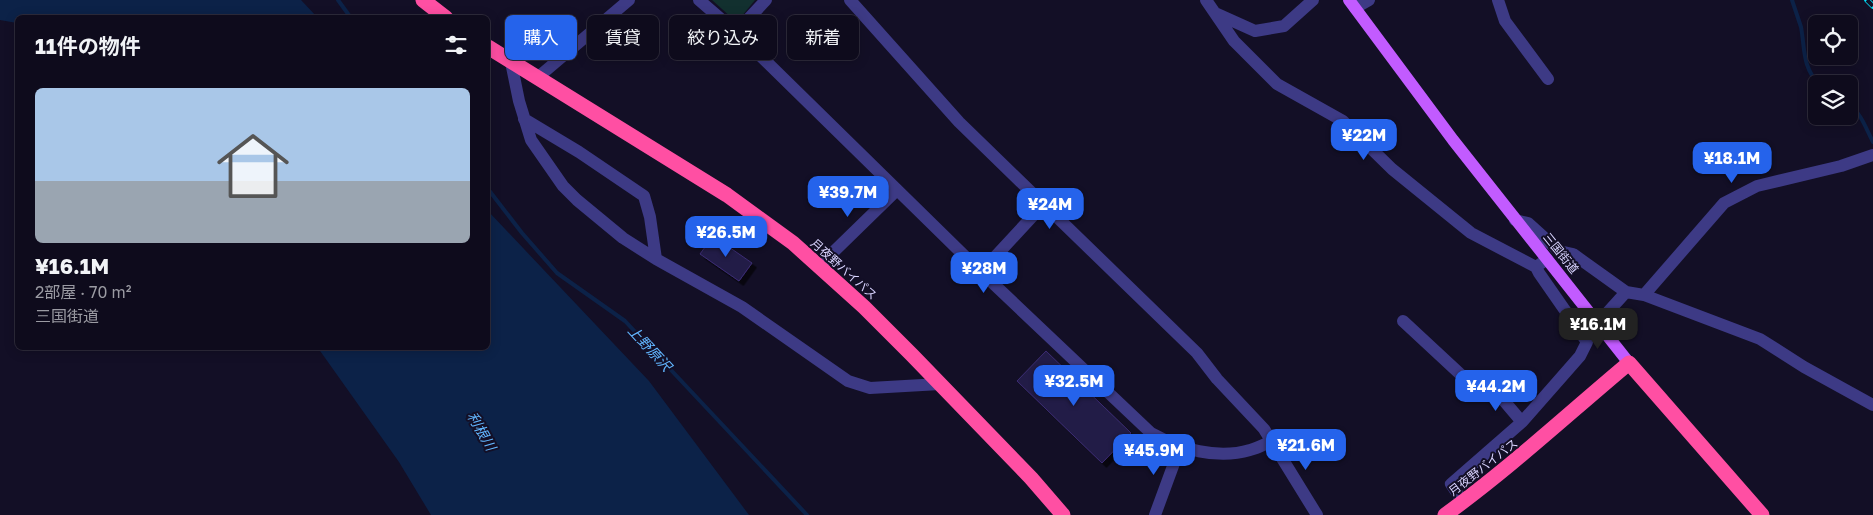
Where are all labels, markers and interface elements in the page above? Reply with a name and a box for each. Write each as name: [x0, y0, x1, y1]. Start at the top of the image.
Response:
chip: 購入: [505, 15, 577, 60]
chip: 賃貸: [587, 15, 659, 60]
chip: 絞り込み: [669, 15, 777, 60]
chip: 新着: [787, 15, 859, 60]
map controls: [1808, 15, 1858, 125]
button: locate: [1808, 15, 1858, 65]
icon: filters: [442, 31, 470, 59]
text: 11件の物件: [35, 33, 141, 59]
button: layers: [1808, 75, 1858, 125]
pin: ¥22M: [1334, 119, 1394, 161]
icon: home: [208, 121, 298, 211]
text: ¥22M: [1342, 125, 1386, 145]
pin: ¥18.1M: [1691, 142, 1773, 184]
text: ¥18.1M: [1704, 148, 1760, 168]
pin: ¥39.7M: [807, 176, 889, 218]
text: ¥39.7M: [819, 182, 877, 202]
pin: ¥24M: [1020, 188, 1080, 230]
text: ¥24M: [1028, 194, 1072, 214]
pin: ¥26.5M: [685, 216, 767, 258]
text: ¥26.5M: [696, 222, 756, 242]
street label: 三国街道: [1540, 230, 1582, 276]
street label: 月夜野バイパス: [808, 235, 880, 303]
pin: ¥28M: [954, 252, 1014, 294]
text: ¥16.1M: [35, 253, 109, 279]
text: ¥28M: [962, 258, 1006, 278]
text: 2部屋 · 70 m²: [35, 282, 131, 302]
text: 三国街道: [35, 306, 99, 326]
pin: ¥16.1M: [1557, 308, 1639, 350]
text: ¥16.1M: [1570, 314, 1626, 334]
water label: 上野原沢: [625, 322, 677, 376]
pin: ¥32.5M: [1033, 364, 1115, 407]
pin: ¥44.2M: [1455, 370, 1537, 412]
text: ¥32.5M: [1044, 371, 1104, 391]
text: ¥44.2M: [1466, 376, 1526, 396]
water label: 利根川: [464, 409, 501, 455]
pin: ¥21.6M: [1265, 428, 1347, 471]
pin: ¥45.9M: [1113, 434, 1195, 476]
text: ¥21.6M: [1277, 435, 1335, 455]
street label: 月夜野バイパス: [1445, 435, 1521, 499]
text: ¥45.9M: [1124, 440, 1184, 460]

